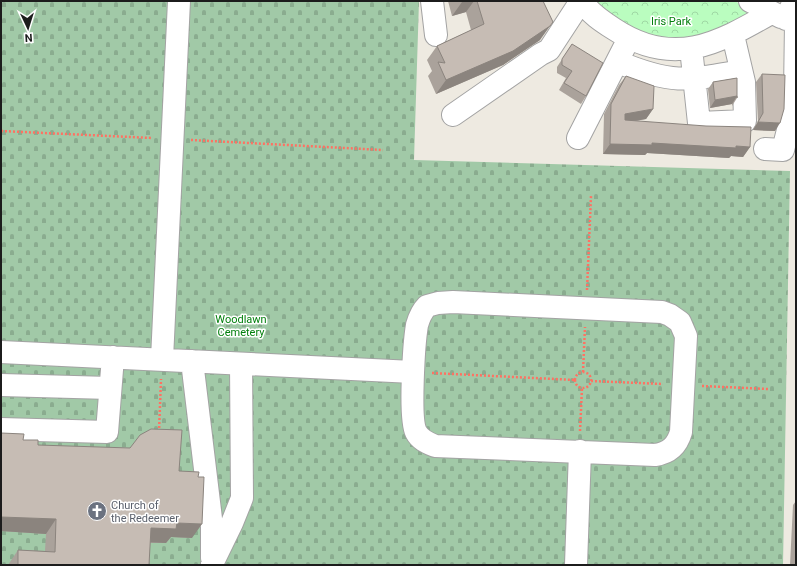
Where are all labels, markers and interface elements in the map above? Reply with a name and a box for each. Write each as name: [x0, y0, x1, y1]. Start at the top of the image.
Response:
north arrow: [8, 8, 48, 48]
park label: Iris Park: [651, 15, 691, 28]
text: N: [24, 31, 33, 44]
park label: Woodlawn Cemetery: [215, 313, 267, 339]
place label: Church of the Redeemer: [111, 499, 179, 525]
church icon: Church of the Redeemer: [86, 500, 108, 522]

